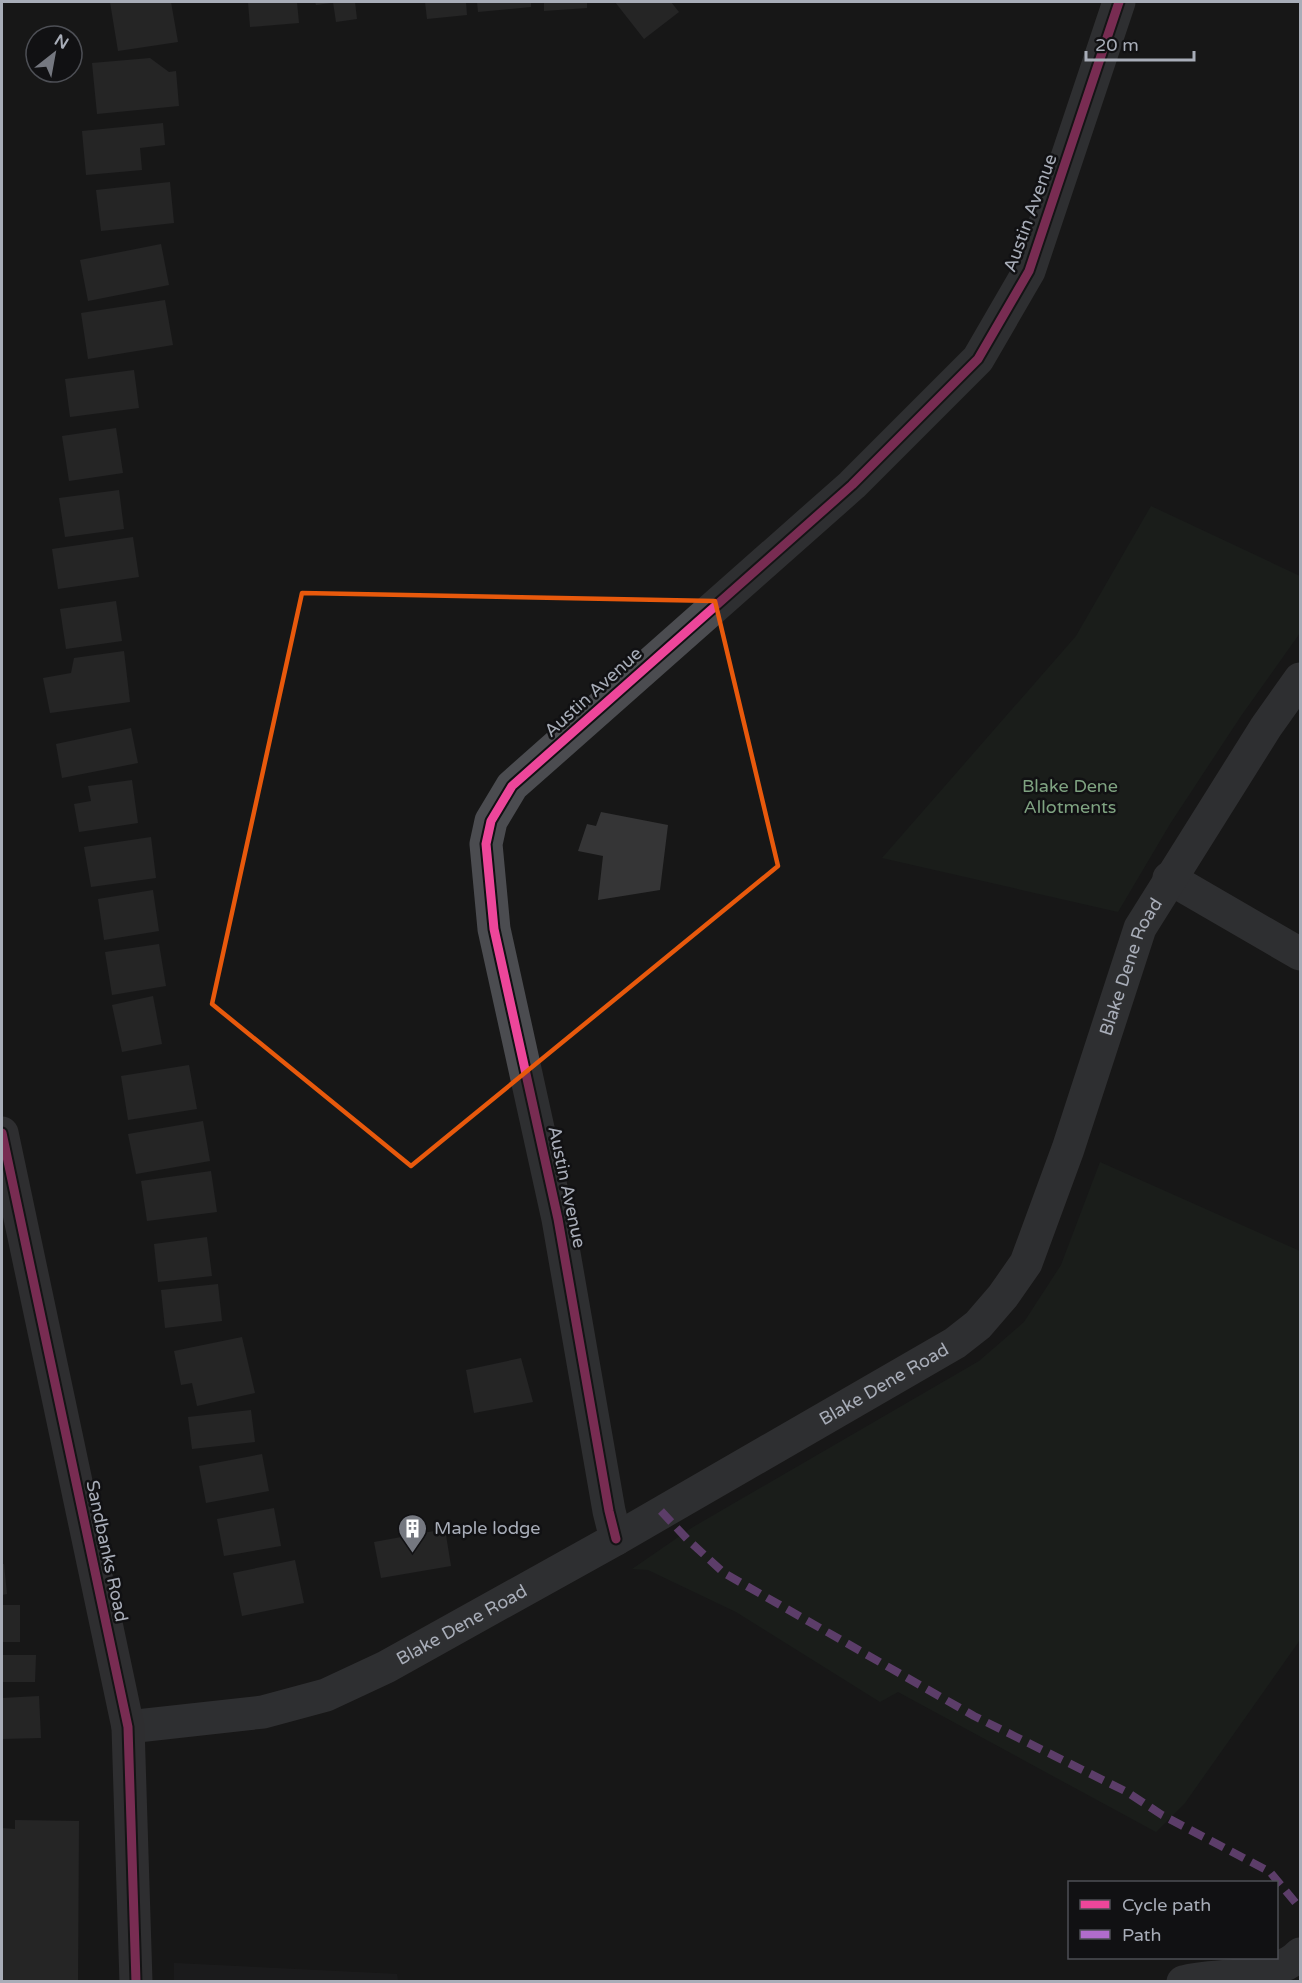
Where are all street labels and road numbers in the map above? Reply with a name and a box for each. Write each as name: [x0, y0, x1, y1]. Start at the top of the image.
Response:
street label: Austin Avenue: [998, 151, 1062, 275]
street label: Austin Avenue: [540, 642, 646, 742]
street label: Blake Dene Road: [1095, 894, 1167, 1039]
street label: Austin Avenue: [543, 1124, 591, 1250]
street label: Blake Dene Road: [815, 1338, 953, 1430]
street label: Sandbanks Road: [81, 1478, 133, 1624]
street label: Blake Dene Road: [393, 1580, 531, 1670]

